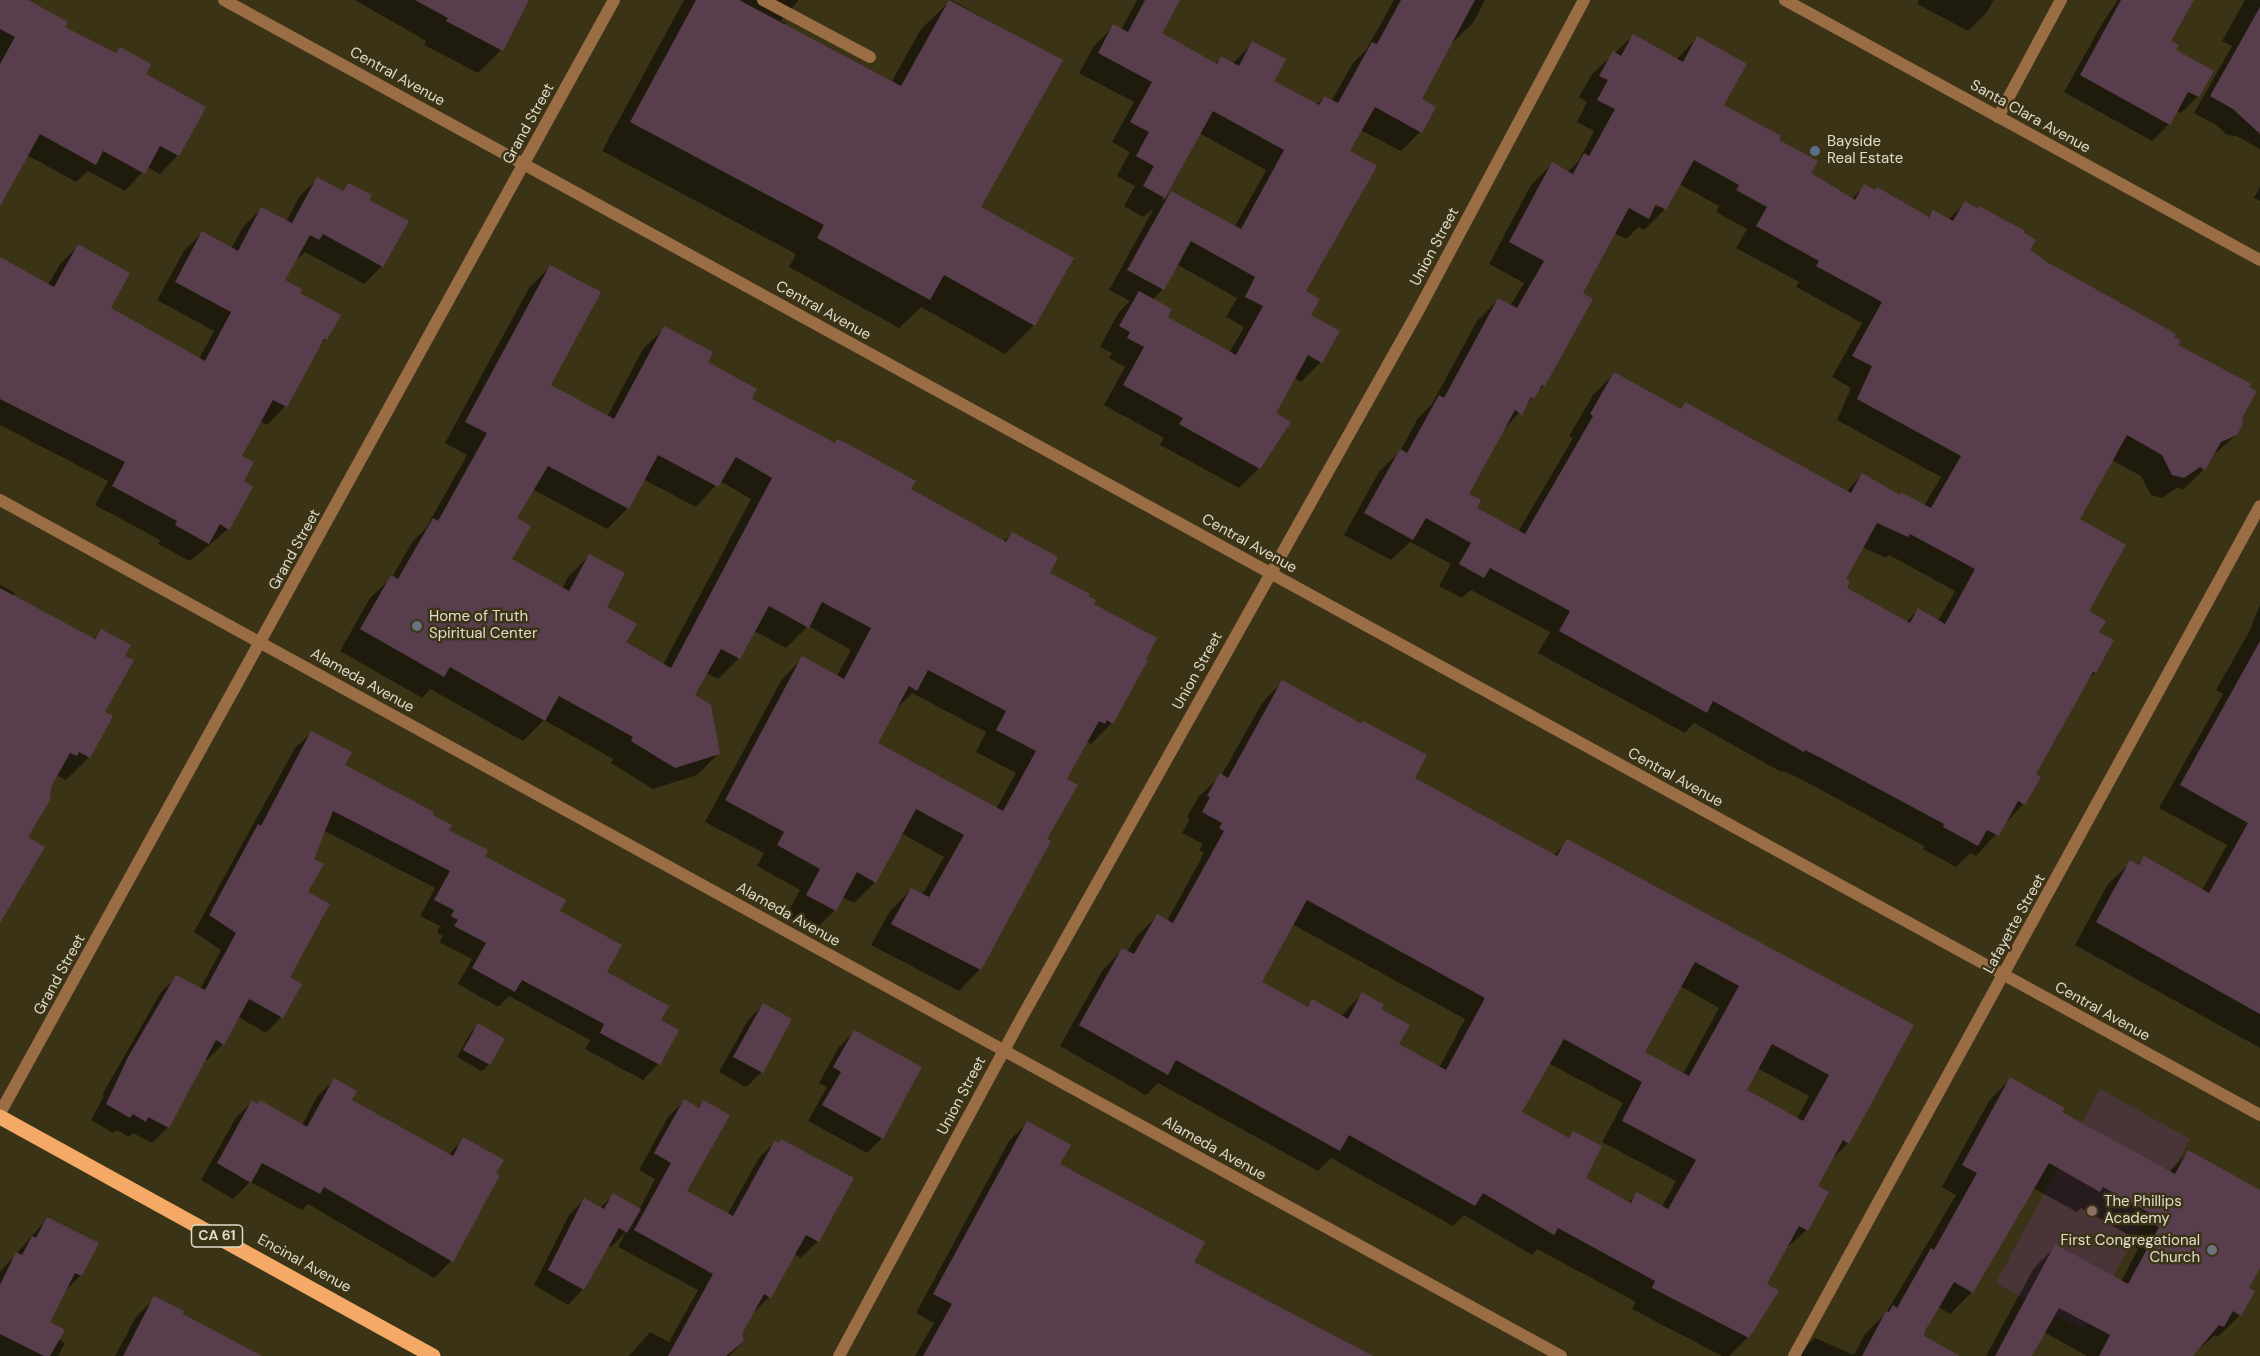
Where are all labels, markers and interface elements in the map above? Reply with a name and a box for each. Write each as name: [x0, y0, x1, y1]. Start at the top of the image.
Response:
street label: Central Avenue: [346, 43, 448, 111]
street label: Santa Clara Avenue: [1967, 77, 2093, 157]
street label: Grand Street: [499, 80, 559, 168]
place label: Bayside Real Estate: [1827, 133, 1903, 168]
marker: Bayside Real Estate: [1808, 144, 1822, 158]
street label: Union Street: [1407, 205, 1463, 289]
street label: Central Avenue: [772, 277, 874, 345]
street label: Grand Street: [265, 506, 325, 594]
street label: Central Avenue: [1198, 510, 1300, 578]
place label: Home of Truth Spiritual Center: [429, 608, 537, 643]
marker: Home of Truth Spiritual Center: [410, 619, 424, 633]
street label: Union Street: [1169, 629, 1227, 713]
street label: Alameda Avenue: [307, 645, 417, 717]
street label: Central Avenue: [1624, 744, 1726, 812]
street label: Lafayette Street: [1980, 871, 2050, 977]
street label: Alameda Avenue: [733, 879, 843, 951]
street label: Grand Street: [30, 931, 90, 1019]
street label: Central Avenue: [2051, 978, 2153, 1046]
street label: Union Street: [934, 1054, 990, 1138]
street label: Alameda Avenue: [1159, 1113, 1269, 1185]
place label: The Phillips Academy: [2104, 1193, 2182, 1228]
marker: The Phillips Academy: [2085, 1204, 2099, 1218]
road number: CA 61: [192, 1225, 242, 1247]
street label: Encinal Avenue: [254, 1231, 354, 1297]
place label: First Congregational Church: [2061, 1232, 2200, 1267]
marker: First Congregational Church: [2205, 1243, 2219, 1257]

